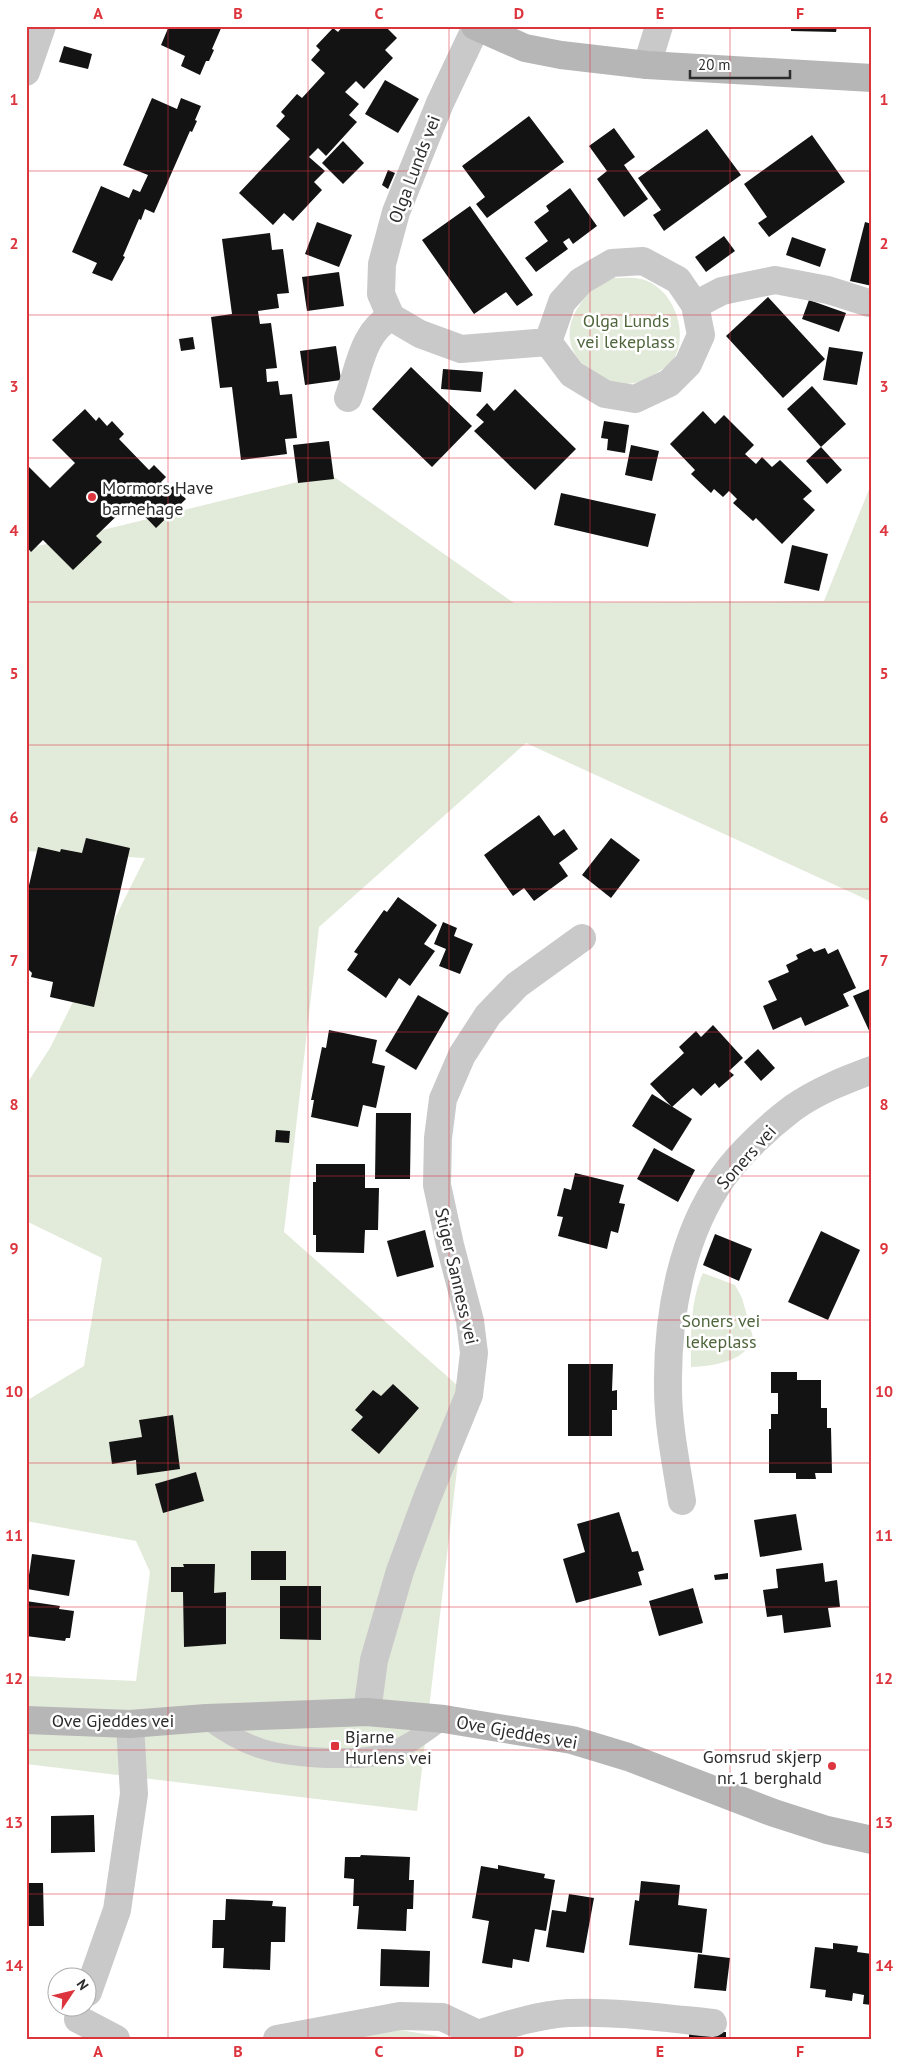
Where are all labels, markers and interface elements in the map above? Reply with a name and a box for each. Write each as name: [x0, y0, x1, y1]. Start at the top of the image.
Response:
text: A: [93, 3, 103, 23]
text: B: [233, 3, 243, 23]
text: C: [375, 3, 384, 23]
text: D: [514, 3, 524, 23]
text: E: [656, 3, 664, 23]
text: F: [796, 3, 804, 23]
scale bar: [690, 48, 790, 80]
text: 20 m: [698, 55, 731, 74]
text: 1: [9, 89, 19, 109]
text: 1: [879, 89, 889, 109]
street label: Olga Lunds vei: [383, 112, 445, 226]
text: 2: [9, 233, 19, 253]
text: 2: [879, 233, 889, 253]
park label: Olga Lunds vei lekeplass: [577, 309, 675, 353]
text: 3: [9, 376, 19, 396]
text: 3: [879, 376, 889, 396]
place label: Mormors Have barnehage: [102, 476, 213, 520]
marker: Mormors Have barnehage: [86, 491, 98, 503]
text: 4: [9, 520, 19, 540]
text: 4: [879, 520, 889, 540]
text: 5: [9, 663, 19, 683]
text: 5: [879, 663, 889, 683]
text: 6: [9, 807, 19, 827]
text: 6: [879, 807, 889, 827]
text: 7: [9, 950, 19, 970]
text: 7: [879, 950, 889, 970]
text: 8: [9, 1094, 19, 1114]
text: 8: [879, 1094, 889, 1114]
street label: Soners vei: [711, 1120, 781, 1194]
street label: Stiger Sanness vei: [430, 1205, 484, 1347]
text: 9: [9, 1238, 19, 1258]
text: 9: [879, 1238, 889, 1258]
park label: Soners vei lekeplass: [682, 1309, 760, 1353]
text: 10: [5, 1381, 23, 1401]
text: 10: [875, 1381, 893, 1401]
text: 11: [5, 1525, 23, 1545]
text: 11: [875, 1525, 893, 1545]
text: 12: [5, 1668, 23, 1688]
text: 12: [875, 1668, 893, 1688]
street label: Ove Gjeddes vei: [52, 1709, 174, 1732]
street label: Ove Gjeddes vei: [455, 1710, 579, 1754]
place label: Bjarne Hurlens vei: [345, 1725, 432, 1769]
marker: Bjarne Hurlens vei: [329, 1740, 341, 1752]
place label: Gomsrud skjerp nr. 1 berghald: [703, 1745, 822, 1789]
marker: Gomsrud skjerp nr. 1 berghald: [826, 1760, 838, 1772]
text: 13: [5, 1812, 23, 1832]
text: 13: [875, 1812, 893, 1832]
text: 14: [5, 1955, 23, 1975]
text: 14: [875, 1955, 893, 1975]
north arrow: [48, 1968, 98, 2018]
text: N: [73, 1976, 93, 1993]
text: A: [93, 2041, 103, 2061]
text: B: [233, 2041, 243, 2061]
text: C: [375, 2041, 384, 2061]
text: D: [514, 2041, 524, 2061]
text: E: [656, 2041, 664, 2061]
text: F: [796, 2041, 804, 2061]

